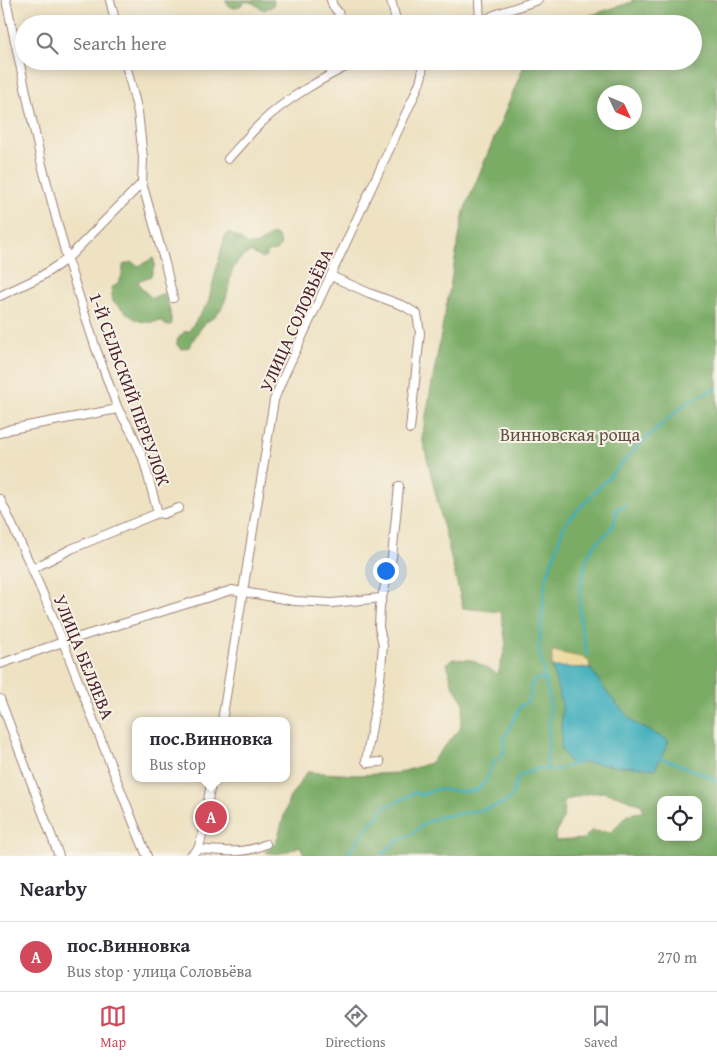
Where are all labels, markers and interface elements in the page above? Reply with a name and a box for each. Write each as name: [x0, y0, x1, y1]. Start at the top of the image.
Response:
search box: [15, 15, 702, 70]
icon: search: [33, 29, 61, 57]
text: Search here: [73, 29, 167, 57]
north arrow: [597, 85, 642, 130]
street label: УЛИЦА СОЛОВЬЁВА: [252, 244, 340, 396]
street label: 1-Й СЕЛЬСКИЙ ПЕРЕУЛОК: [82, 288, 178, 490]
park label: Винновская роща: [500, 421, 641, 448]
your location: [373, 558, 399, 584]
street label: УЛИЦА БЕЛЯЕВА: [47, 590, 121, 724]
popup: [132, 717, 290, 782]
text: пос.Винновка: [149, 724, 273, 752]
text: Bus stop: [149, 752, 206, 776]
map controls: [657, 796, 702, 841]
button: locate: [657, 796, 702, 841]
pin: A: [195, 798, 227, 836]
text: Nearby: [20, 873, 87, 904]
text: пос.Винновка: [67, 931, 190, 959]
text: A: [31, 945, 41, 969]
text: 270 m: [657, 945, 697, 969]
text: Bus stop · улица Соловьёва: [67, 959, 252, 983]
tab: Map: [99, 1002, 127, 1052]
tab: Directions: [325, 1002, 386, 1052]
tab: Saved: [584, 1002, 618, 1052]

